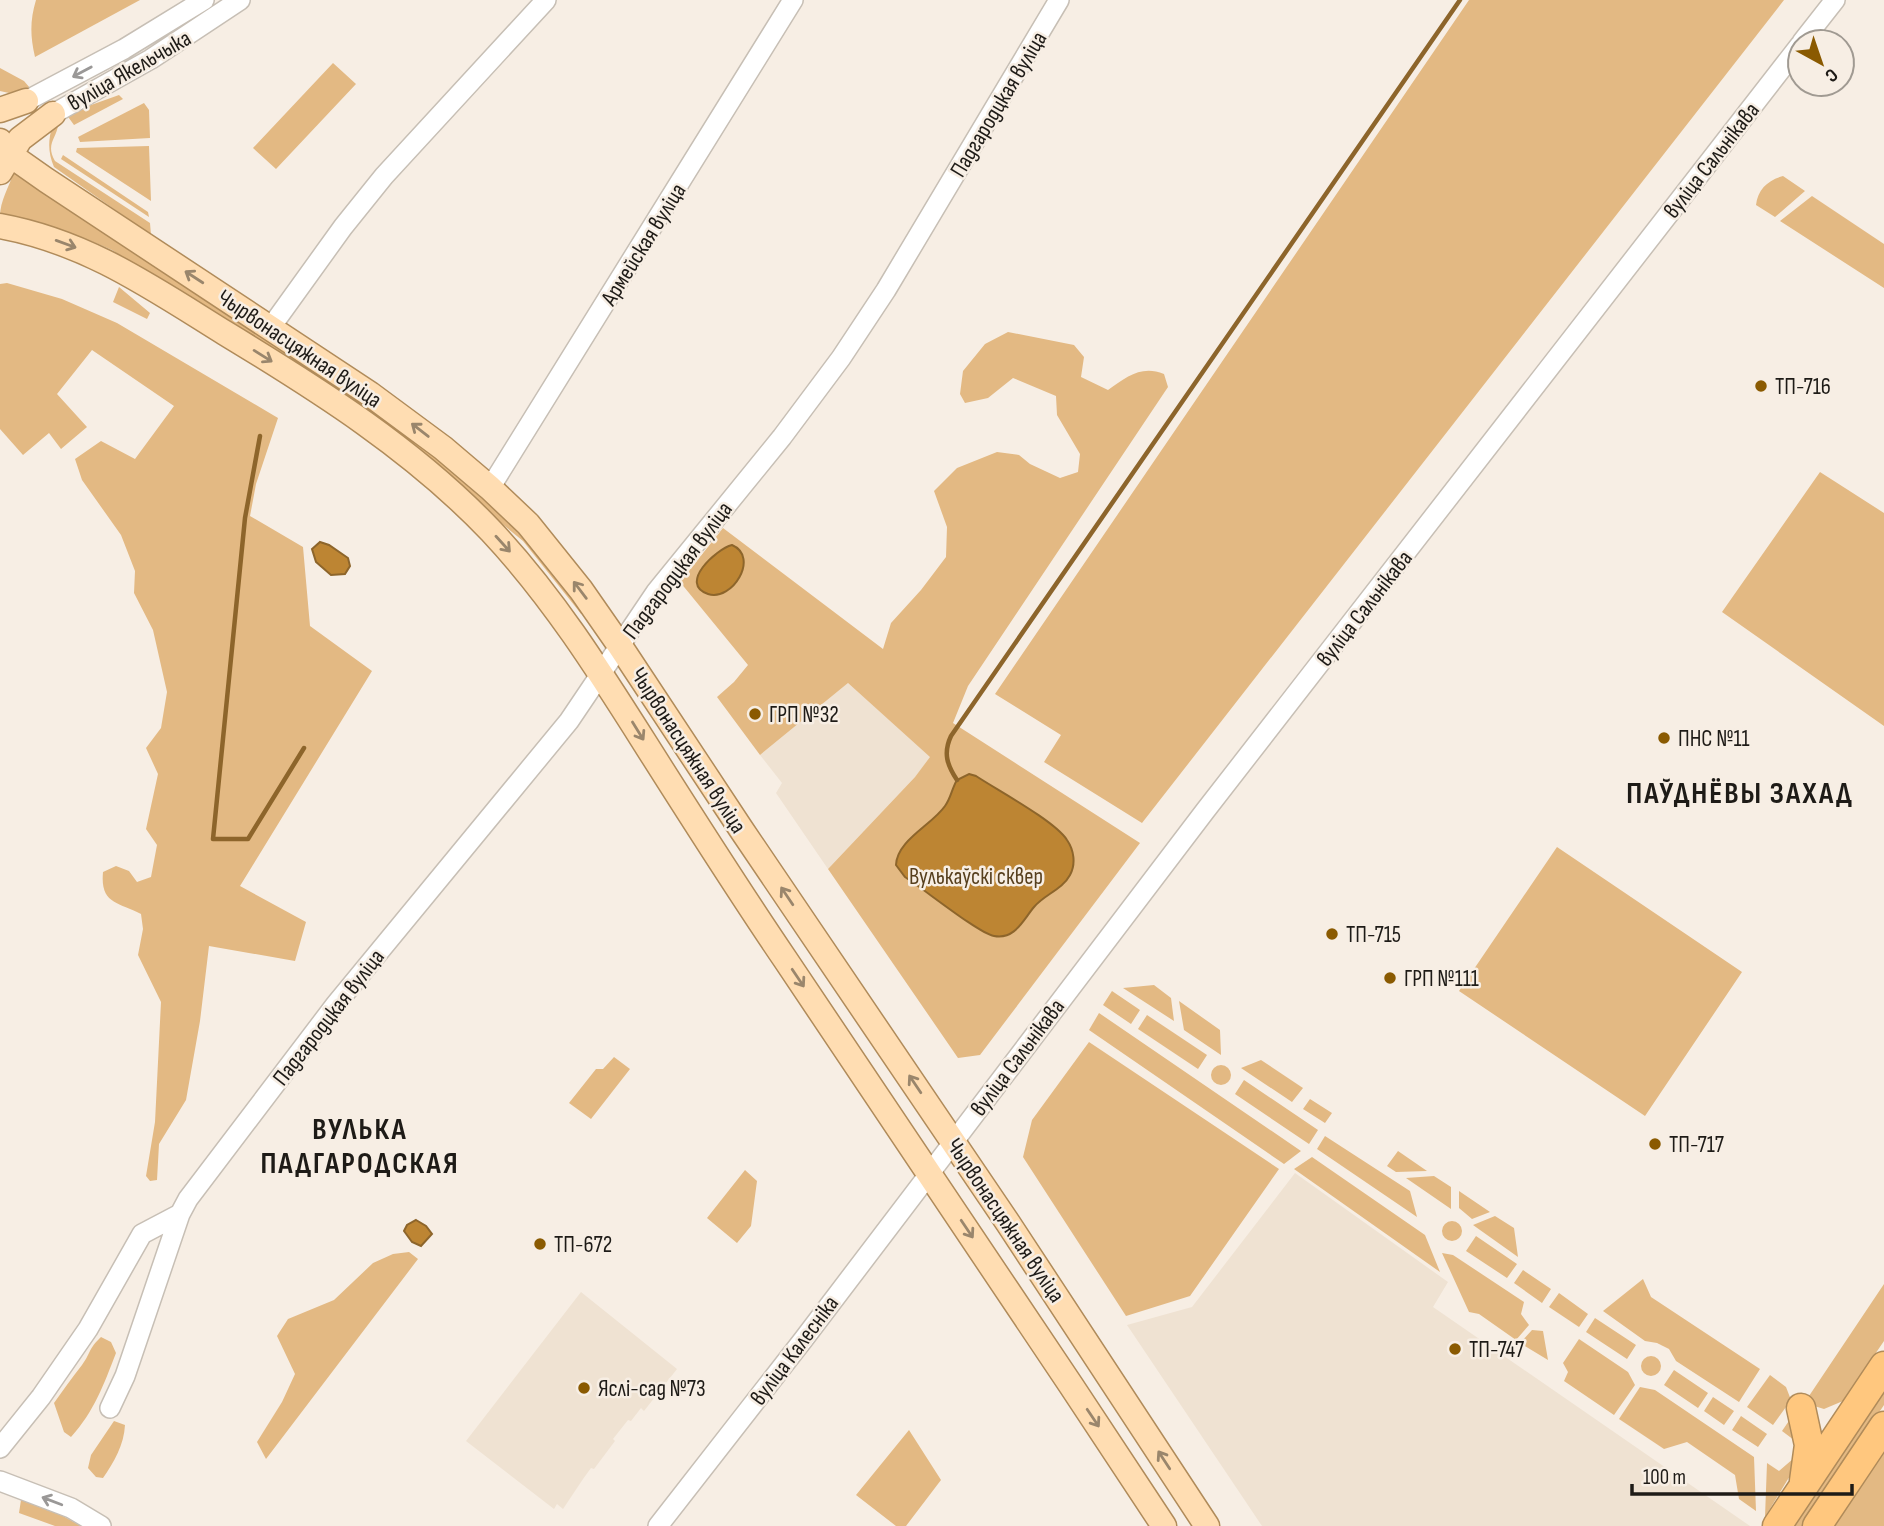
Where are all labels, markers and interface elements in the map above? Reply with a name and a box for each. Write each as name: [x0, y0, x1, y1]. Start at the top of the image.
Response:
street label: вуліца Якельчыка: [63, 24, 196, 117]
street label: Падгародцкая вуліца: [944, 27, 1053, 182]
north arrow: [1786, 28, 1856, 98]
text: С: [1820, 63, 1842, 87]
one-way arrow: [72, 66, 93, 79]
street label: вуліца Сальнікава: [1658, 97, 1766, 224]
street label: Армейская вуліца: [595, 178, 692, 312]
one-way arrow: [54, 238, 76, 251]
one-way arrow: [184, 270, 204, 284]
street label: Чырвонасцяжная вуліца: [212, 283, 387, 414]
one-way arrow: [253, 348, 272, 363]
place label: ТП-716: [1775, 373, 1831, 401]
marker: ТП-716: [1753, 378, 1769, 394]
one-way arrow: [411, 423, 430, 438]
street label: Падгародцкая вуліца: [617, 496, 739, 645]
one-way arrow: [494, 535, 511, 552]
street label: вуліца Сальнікава: [1311, 545, 1419, 672]
one-way arrow: [573, 581, 588, 600]
street label: Чырвонасцяжная вуліца: [624, 662, 752, 839]
place label: ГРП №32: [769, 701, 839, 729]
marker: ГРП №32: [747, 706, 763, 722]
one-way arrow: [631, 721, 645, 741]
place label: ПНС №11: [1678, 725, 1750, 753]
marker: ПНС №11: [1656, 730, 1672, 746]
district label: ПАЎДНЁВЫ ЗАХАД: [1626, 776, 1854, 812]
park label: Вулькаўскі сквер: [909, 863, 1043, 891]
one-way arrow: [780, 887, 794, 906]
place label: ТП-715: [1346, 921, 1401, 949]
marker: ТП-715: [1324, 926, 1340, 942]
street label: Падгародцкая вуліца: [267, 944, 391, 1091]
place label: ГРП №111: [1404, 965, 1479, 993]
one-way arrow: [791, 968, 805, 987]
marker: ГРП №111: [1382, 970, 1398, 986]
street label: вуліца Сальнікава: [965, 994, 1071, 1122]
one-way arrow: [908, 1074, 922, 1094]
district label: ВУЛЬКА ПАДГАРОДСКАЯ: [260, 1112, 460, 1182]
place label: ТП-717: [1669, 1131, 1724, 1159]
street label: Чырвонасцяжная вуліца: [940, 1133, 1071, 1308]
marker: ТП-717: [1647, 1136, 1663, 1152]
one-way arrow: [960, 1218, 974, 1238]
place label: ТП-672: [554, 1231, 612, 1259]
marker: ТП-672: [532, 1236, 548, 1252]
street label: вуліца Калесніка: [745, 1290, 845, 1411]
place label: ТП-747: [1469, 1336, 1524, 1364]
marker: ТП-747: [1447, 1341, 1463, 1357]
place label: Яслі-сад №73: [598, 1375, 706, 1403]
marker: Яслі-сад №73: [576, 1380, 592, 1396]
one-way arrow: [1085, 1408, 1100, 1427]
one-way arrow: [1157, 1451, 1172, 1470]
scale bar: [1632, 1452, 1853, 1496]
text: 100 m: [1643, 1465, 1686, 1490]
one-way arrow: [42, 1493, 64, 1506]

